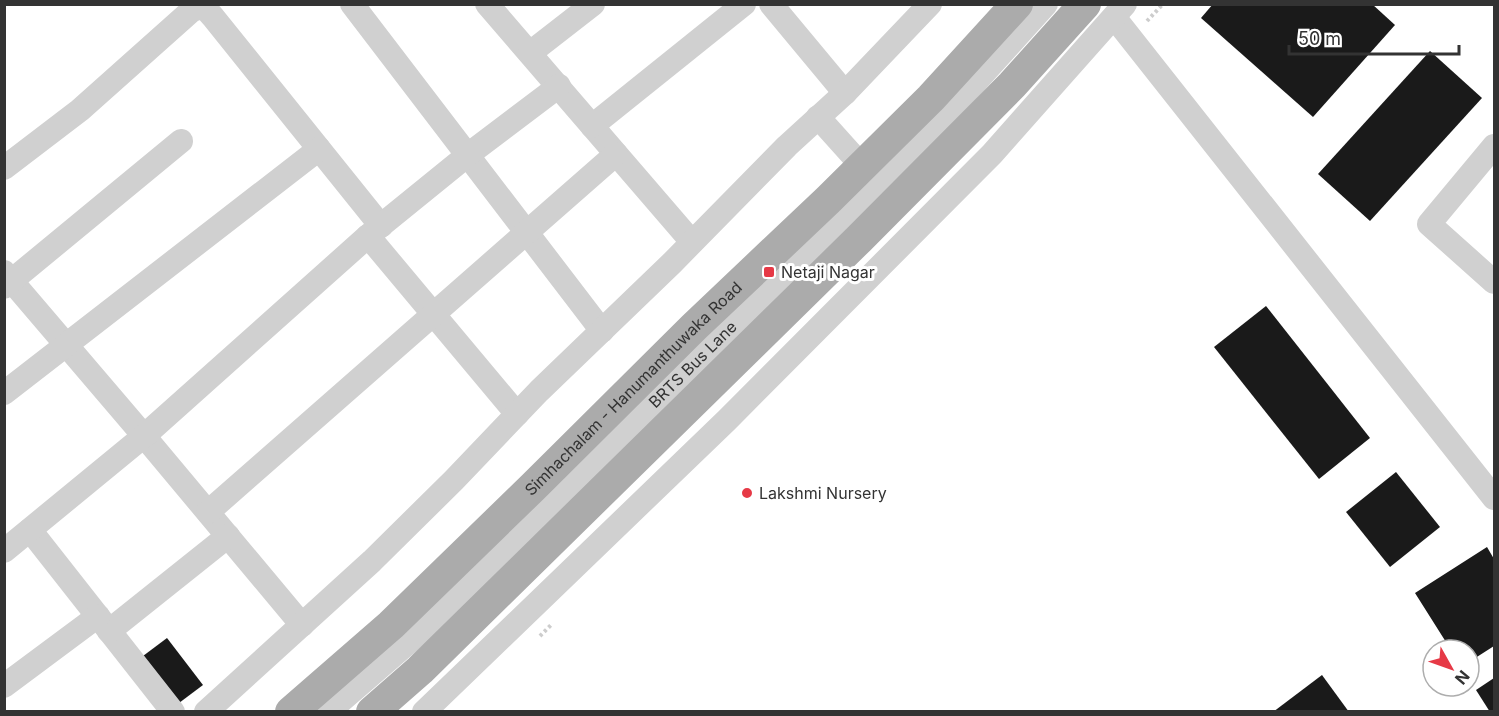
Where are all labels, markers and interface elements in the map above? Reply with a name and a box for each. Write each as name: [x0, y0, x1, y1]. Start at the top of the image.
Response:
scale bar: [1289, 18, 1458, 56]
text: 50 m: [1298, 28, 1341, 49]
place label: Netaji Nagar: [781, 262, 875, 282]
marker: Netaji Nagar: [762, 265, 776, 279]
street label: Simhachalam - Hanumanthuwaka Road: [520, 277, 746, 500]
street label: BRTS Bus Lane: [644, 317, 741, 412]
place label: Lakshmi Nursery: [759, 483, 887, 503]
marker: Lakshmi Nursery: [740, 486, 754, 500]
north arrow: [1421, 638, 1481, 698]
text: N: [1451, 667, 1474, 689]

